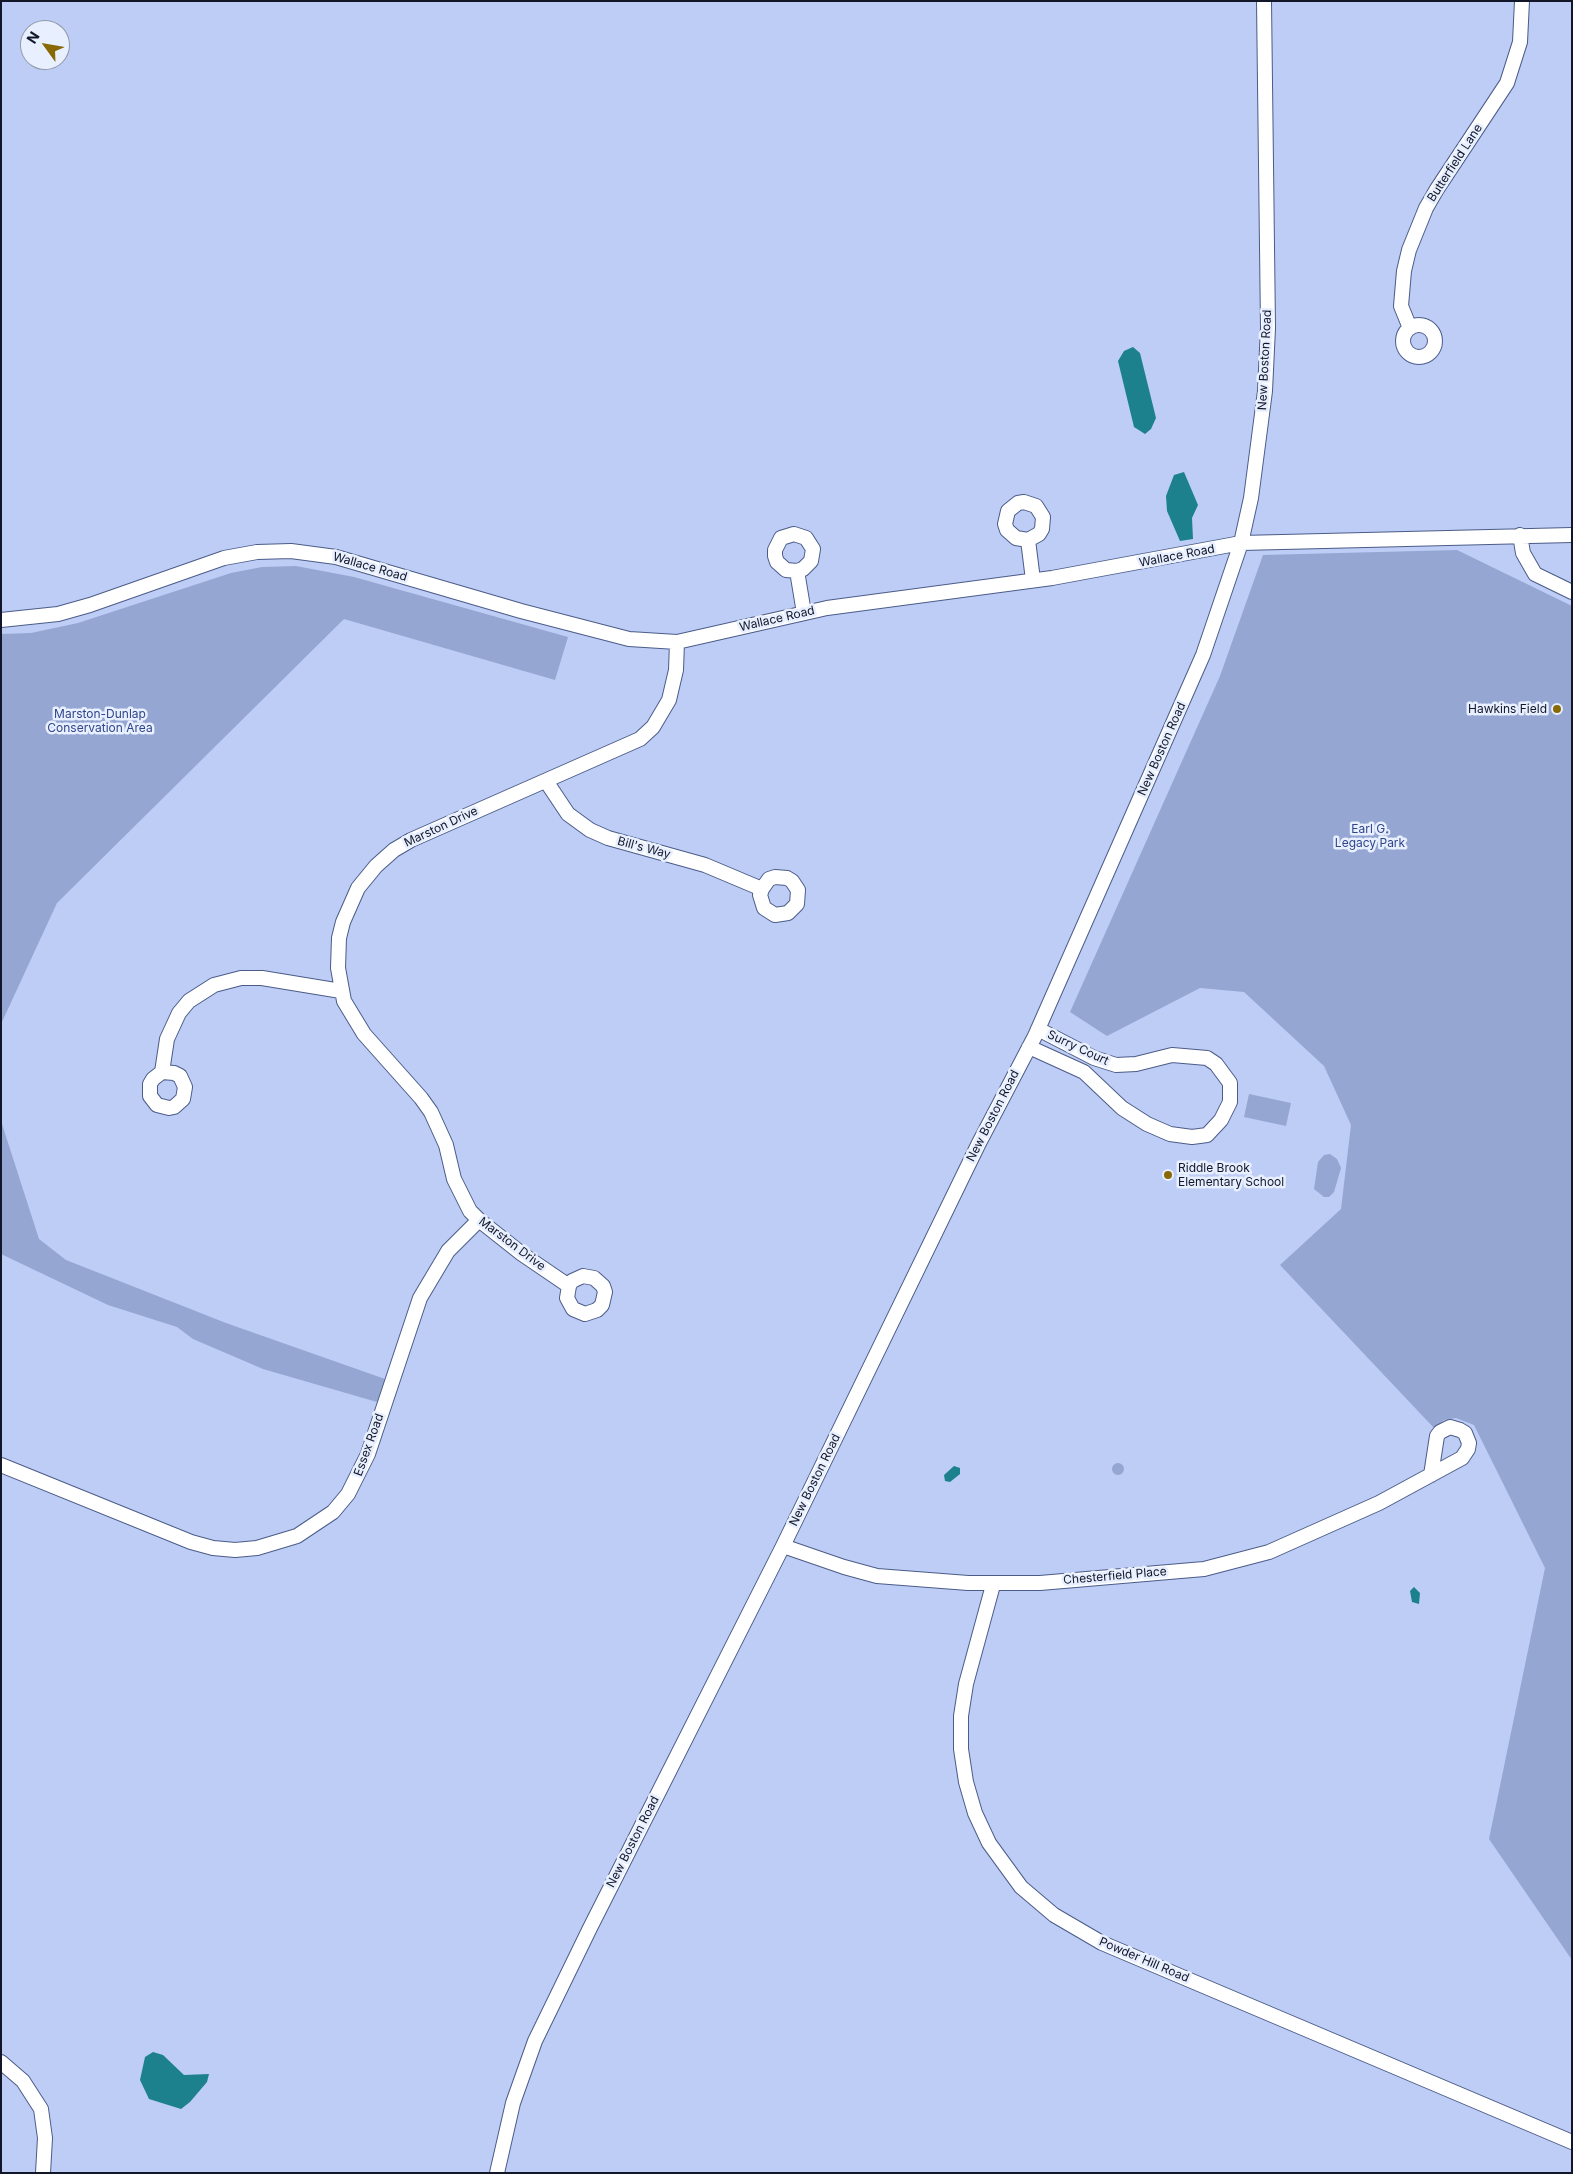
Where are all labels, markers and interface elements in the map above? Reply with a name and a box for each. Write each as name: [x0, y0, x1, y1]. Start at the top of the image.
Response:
north arrow: [20, 20, 70, 70]
text: N: [23, 28, 43, 46]
street label: Butterfield Lane: [1425, 121, 1485, 205]
street label: New Boston Road: [1255, 309, 1275, 411]
street label: Wallace Road: [1138, 542, 1216, 570]
street label: Wallace Road: [331, 550, 409, 584]
street label: Wallace Road: [738, 603, 816, 635]
street label: New Boston Road: [1135, 700, 1189, 798]
place label: Hawkins Field: [1468, 702, 1547, 716]
marker: Hawkins Field: [1551, 703, 1563, 715]
park label: Marston-Dunlap Conservation Area: [47, 707, 153, 735]
street label: Marston Drive: [402, 804, 480, 850]
park label: Earl G. Legacy Park: [1335, 822, 1405, 850]
street label: Bill's Way: [616, 834, 672, 862]
street label: Surry Court: [1045, 1028, 1111, 1068]
street label: New Boston Road: [964, 1068, 1022, 1164]
place label: Riddle Brook Elementary School: [1178, 1161, 1284, 1189]
marker: Riddle Brook Elementary School: [1162, 1169, 1174, 1181]
street label: Marston Drive: [476, 1214, 548, 1274]
street label: Essex Road: [351, 1412, 387, 1478]
street label: New Boston Road: [786, 1432, 844, 1528]
street label: Chesterfield Place: [1063, 1564, 1167, 1588]
street label: New Boston Road: [604, 1794, 662, 1890]
street label: Powder Hill Road: [1097, 1935, 1191, 1985]

